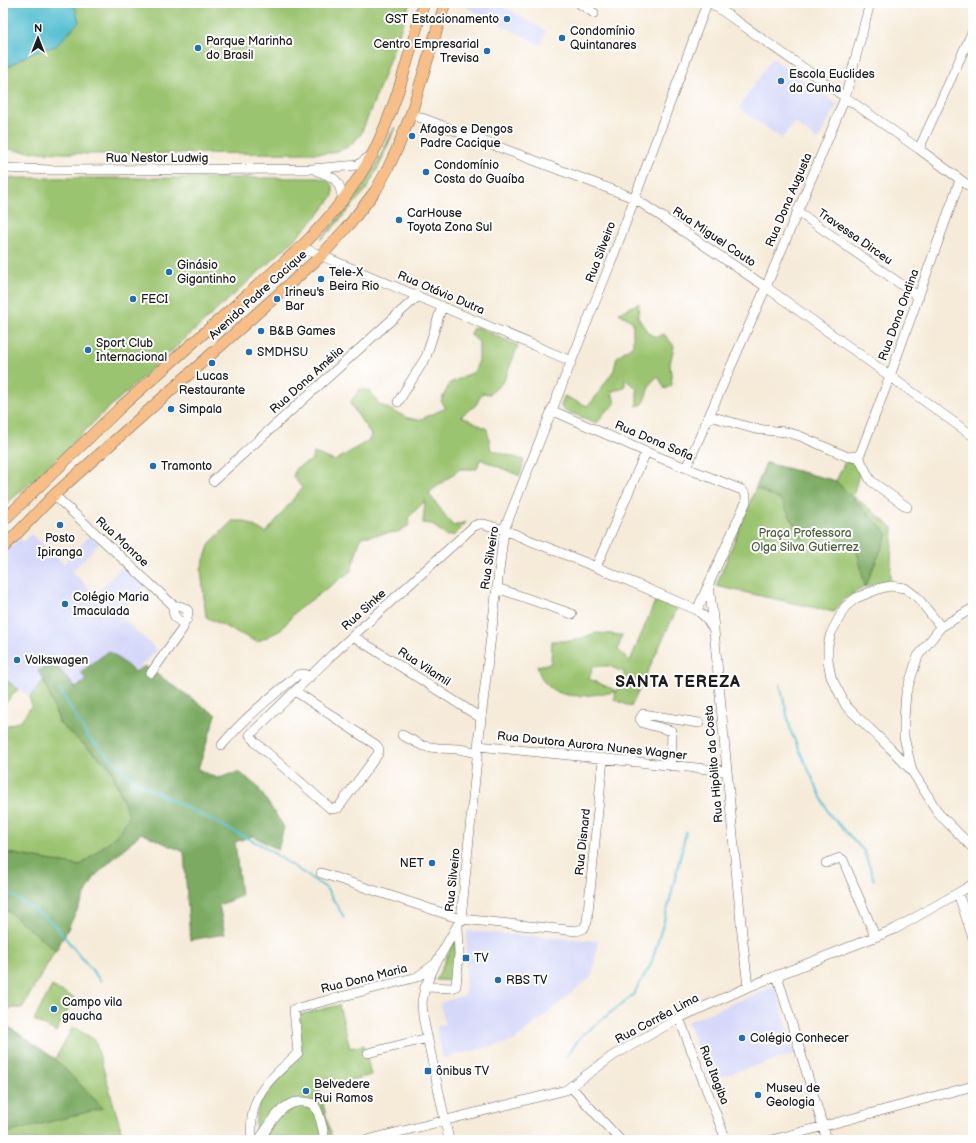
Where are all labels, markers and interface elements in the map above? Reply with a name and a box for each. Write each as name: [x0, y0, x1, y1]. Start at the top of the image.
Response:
place label: GST Estacionamento: [385, 12, 499, 27]
marker: GST Estacionamento: [502, 14, 512, 24]
north arrow: [18, 18, 58, 58]
text: N: [34, 22, 42, 35]
place label: Condomínio Quintanares: [570, 24, 636, 53]
marker: Condomínio Quintanares: [557, 33, 567, 43]
place label: Parque Marinha do Brasil: [206, 34, 293, 63]
place label: Centro Empresarial Trevisa: [373, 37, 479, 66]
marker: Parque Marinha do Brasil: [193, 43, 203, 53]
marker: Centro Empresarial Trevisa: [482, 46, 492, 56]
place label: Escola Euclides da Cunha: [789, 67, 875, 96]
marker: Escola Euclides da Cunha: [776, 76, 786, 86]
place label: Afagos e Dengos Padre Cacique: [420, 122, 513, 151]
marker: Afagos e Dengos Padre Cacique: [407, 131, 417, 141]
street label: Rua Dona Augusta: [762, 150, 816, 249]
street label: Rua Nestor Ludwig: [106, 151, 208, 166]
place label: Condomínio Costa do Guaíba: [434, 158, 525, 187]
marker: Condomínio Costa do Guaíba: [421, 167, 431, 177]
street label: Rua Miguel Couto: [670, 204, 759, 270]
place label: CarHouse Toyota Zona Sul: [407, 206, 492, 235]
street label: Travessa Dirceu: [815, 206, 895, 268]
marker: CarHouse Toyota Zona Sul: [394, 215, 404, 225]
street label: Rua Silveiro: [582, 219, 620, 285]
street label: Avenida Padre Cacique: [206, 247, 310, 343]
place label: Ginásio Gigantinho: [177, 258, 236, 287]
place label: Tele-X Beira Rio: [329, 265, 380, 294]
marker: Ginásio Gigantinho: [164, 267, 174, 277]
street label: Rua Dona Ondina: [875, 267, 923, 363]
street label: Rua Otávio Dutra: [395, 268, 487, 318]
marker: Tele-X Beira Rio: [316, 274, 326, 284]
place label: Irineu's Bar: [285, 285, 324, 314]
place label: FECI: [141, 292, 168, 307]
marker: FECI: [128, 294, 138, 304]
marker: Irineu's Bar: [272, 294, 282, 304]
place label: B&B Games: [269, 324, 335, 339]
marker: B&B Games: [256, 326, 266, 336]
place label: Sport Club Internacional: [96, 336, 167, 365]
street label: Rua Dona Amélia: [267, 343, 347, 417]
marker: Sport Club Internacional: [83, 345, 93, 355]
place label: SMDHSU: [257, 345, 308, 360]
marker: SMDHSU: [244, 347, 254, 357]
marker: Lucas Restaurante: [207, 358, 217, 368]
place label: Lucas Restaurante: [179, 369, 245, 398]
place label: Simpala: [179, 402, 222, 417]
marker: Simpala: [166, 404, 176, 414]
street label: Rua Dona Sofia: [612, 418, 696, 464]
place label: Tramonto: [161, 459, 212, 474]
marker: Tramonto: [148, 461, 158, 471]
street label: Rua Monroe: [92, 514, 152, 570]
marker: Posto Ipiranga: [55, 520, 65, 530]
street label: Rua Silveiro: [478, 525, 502, 591]
park label: Praça Professora Olga Silva Gutierrez: [751, 526, 859, 555]
place label: Posto Ipiranga: [38, 531, 83, 560]
street label: Rua Sinke: [339, 586, 389, 634]
place label: Colégio Maria Imaculada: [73, 590, 149, 619]
marker: Colégio Maria Imaculada: [60, 599, 70, 609]
street label: Rua Vilamil: [395, 644, 453, 690]
place label: Volkswagen: [25, 653, 89, 668]
marker: Volkswagen: [12, 655, 22, 665]
district label: SANTA TEREZA: [615, 673, 741, 692]
street label: Rua Hipólito da Costa: [701, 704, 727, 823]
street label: Rua Doutora Aurora Nunes Wagner: [496, 729, 688, 764]
street label: Rua Disnard: [572, 808, 594, 876]
street label: Rua Silveiro: [442, 847, 464, 913]
place label: NET: [400, 856, 425, 871]
marker: NET: [427, 858, 437, 868]
place label: TV: [474, 951, 489, 966]
marker: TV: [461, 953, 471, 963]
street label: Rua Dona Maria: [319, 961, 409, 997]
place label: RBS TV: [506, 973, 548, 988]
marker: RBS TV: [493, 975, 503, 985]
street label: Rua Corrêa Lima: [613, 991, 702, 1047]
place label: Campo vila gaucha: [62, 995, 122, 1024]
marker: Campo vila gaucha: [49, 1004, 59, 1014]
place label: Colégio Conhecer: [750, 1031, 849, 1046]
marker: Colégio Conhecer: [737, 1033, 747, 1043]
street label: Rua Itagiba: [696, 1043, 732, 1107]
place label: ônibus TV: [436, 1064, 490, 1079]
marker: ônibus TV: [423, 1066, 433, 1076]
place label: Belvedere Rui Ramos: [314, 1077, 373, 1106]
place label: Museu de Geologia: [766, 1081, 820, 1110]
marker: Belvedere Rui Ramos: [301, 1086, 311, 1096]
marker: Museu de Geologia: [753, 1090, 763, 1100]

